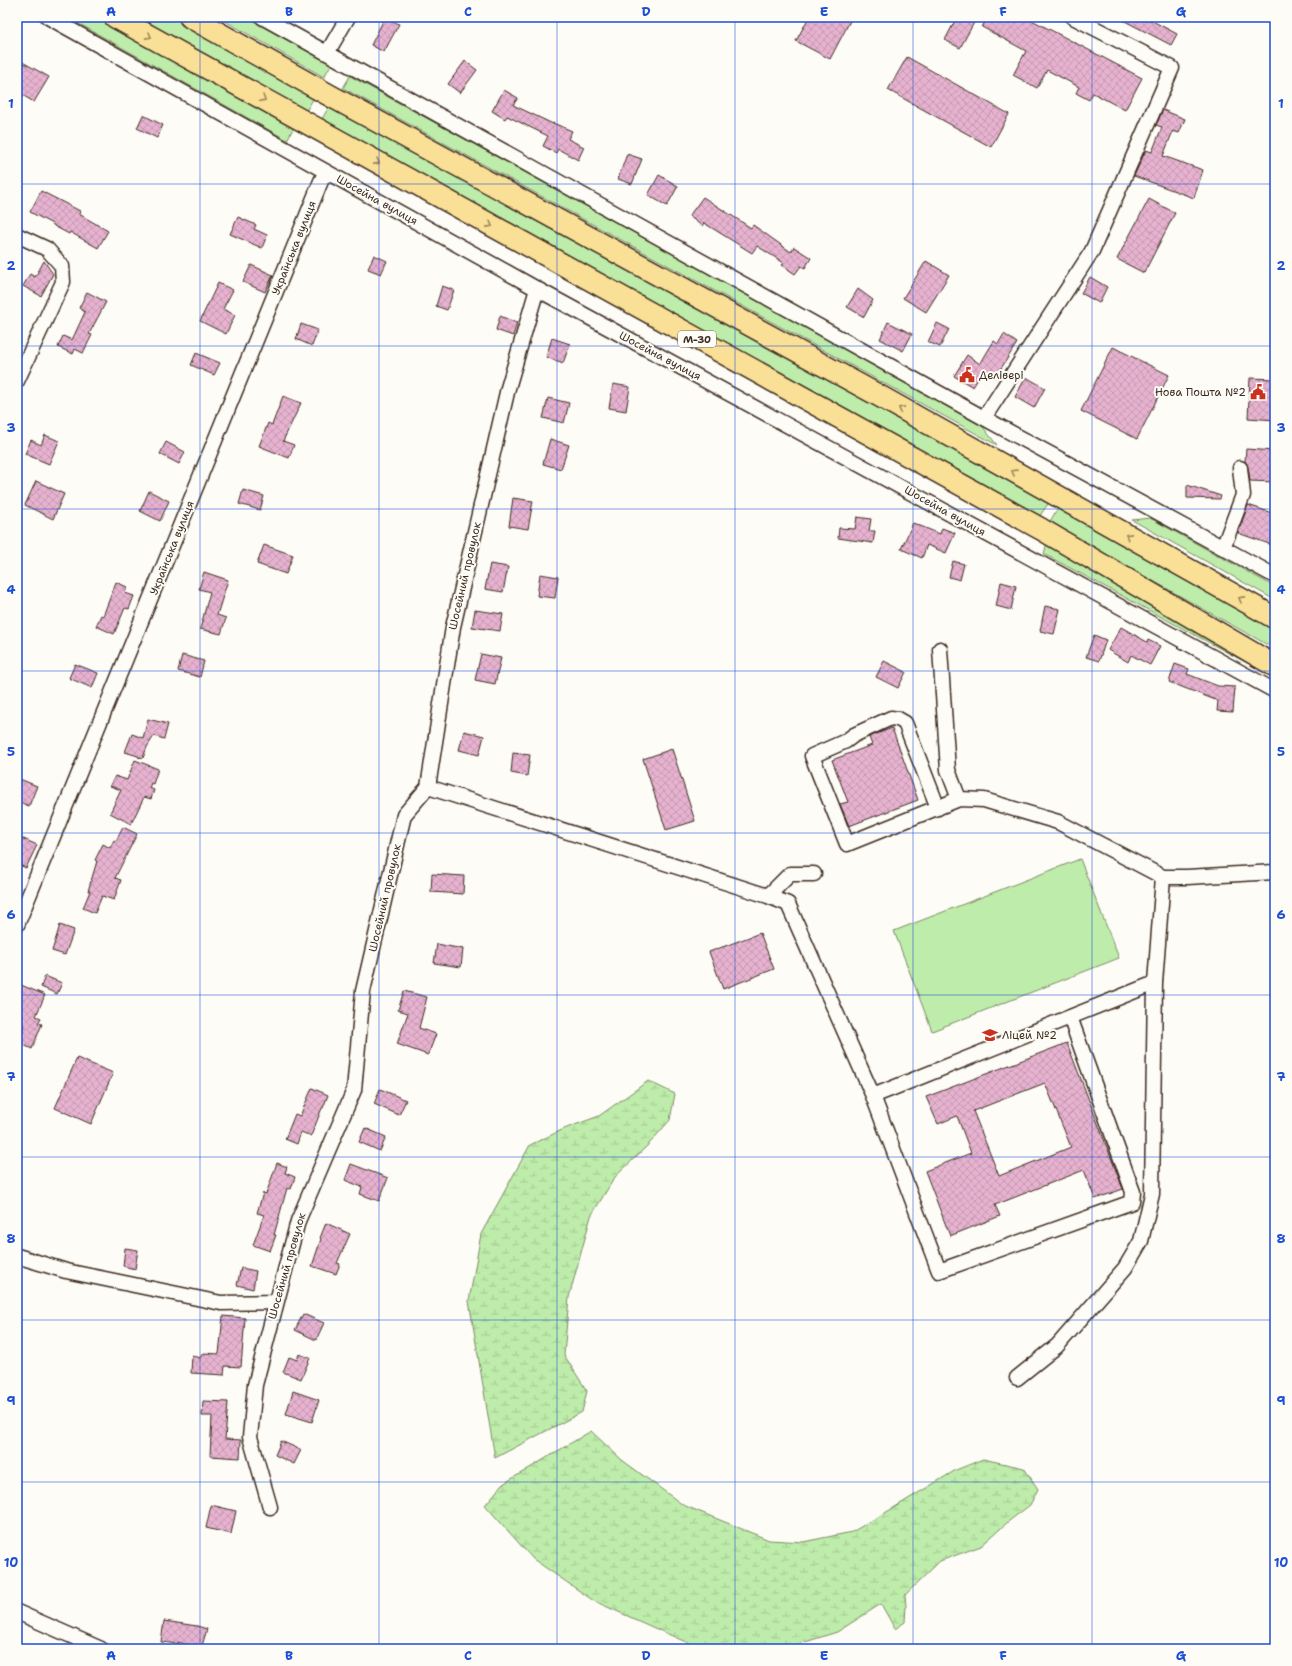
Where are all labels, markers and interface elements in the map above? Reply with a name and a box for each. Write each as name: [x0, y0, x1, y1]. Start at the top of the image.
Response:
text: A: [106, 3, 116, 20]
text: B: [285, 3, 293, 20]
text: C: [464, 3, 472, 20]
text: D: [641, 3, 651, 20]
text: E: [820, 3, 829, 20]
text: F: [999, 3, 1007, 20]
text: G: [1176, 3, 1187, 20]
one-way arrow: [145, 31, 152, 38]
one-way arrow: [259, 94, 266, 101]
text: 1: [8, 95, 14, 112]
text: 1: [1278, 95, 1284, 112]
one-way arrow: [373, 157, 380, 164]
street label: Шосейна вулиця: [334, 171, 420, 229]
street label: Українська вулиця: [268, 199, 320, 297]
one-way arrow: [486, 220, 494, 227]
text: 2: [6, 257, 16, 274]
text: 2: [1276, 257, 1286, 274]
street label: Шосейна вулиця: [616, 328, 704, 384]
road number: М-30: [678, 331, 716, 347]
public building icon: Делівері: [958, 366, 976, 384]
place label: Делівері: [979, 368, 1024, 383]
public building icon: Нова Пошта №2: [1249, 383, 1267, 401]
place label: Нова Пошта №2: [1155, 385, 1246, 400]
one-way arrow: [898, 406, 905, 413]
text: 3: [6, 419, 16, 436]
text: 3: [1276, 419, 1286, 436]
one-way arrow: [1011, 470, 1018, 477]
street label: Шосейна вулиця: [902, 482, 988, 540]
street label: Українська вулиця: [146, 499, 198, 597]
street label: Шосейний провулок: [445, 521, 485, 631]
one-way arrow: [1124, 533, 1132, 540]
text: 4: [6, 581, 16, 598]
text: 4: [1276, 581, 1286, 598]
one-way arrow: [1238, 597, 1245, 604]
text: 5: [7, 743, 15, 760]
text: 5: [1277, 743, 1285, 760]
street label: Шосейний провулок: [365, 843, 405, 953]
text: 6: [6, 906, 16, 923]
text: 6: [1276, 906, 1286, 923]
school or university icon: Ліцей №2: [981, 1026, 999, 1044]
place label: Ліцей №2: [1002, 1028, 1057, 1043]
text: 7: [6, 1068, 16, 1085]
text: 7: [1276, 1068, 1286, 1085]
street label: Шосейний провулок: [265, 1211, 309, 1321]
text: 8: [6, 1230, 16, 1247]
text: 8: [1276, 1230, 1286, 1247]
text: 9: [6, 1392, 16, 1409]
text: 9: [1276, 1392, 1286, 1409]
text: 10: [4, 1554, 18, 1571]
text: 10: [1274, 1554, 1288, 1571]
text: A: [106, 1647, 116, 1664]
text: B: [285, 1647, 293, 1664]
text: C: [464, 1647, 472, 1664]
text: D: [641, 1647, 651, 1664]
text: E: [820, 1647, 829, 1664]
text: F: [999, 1647, 1007, 1664]
text: G: [1176, 1647, 1187, 1664]

